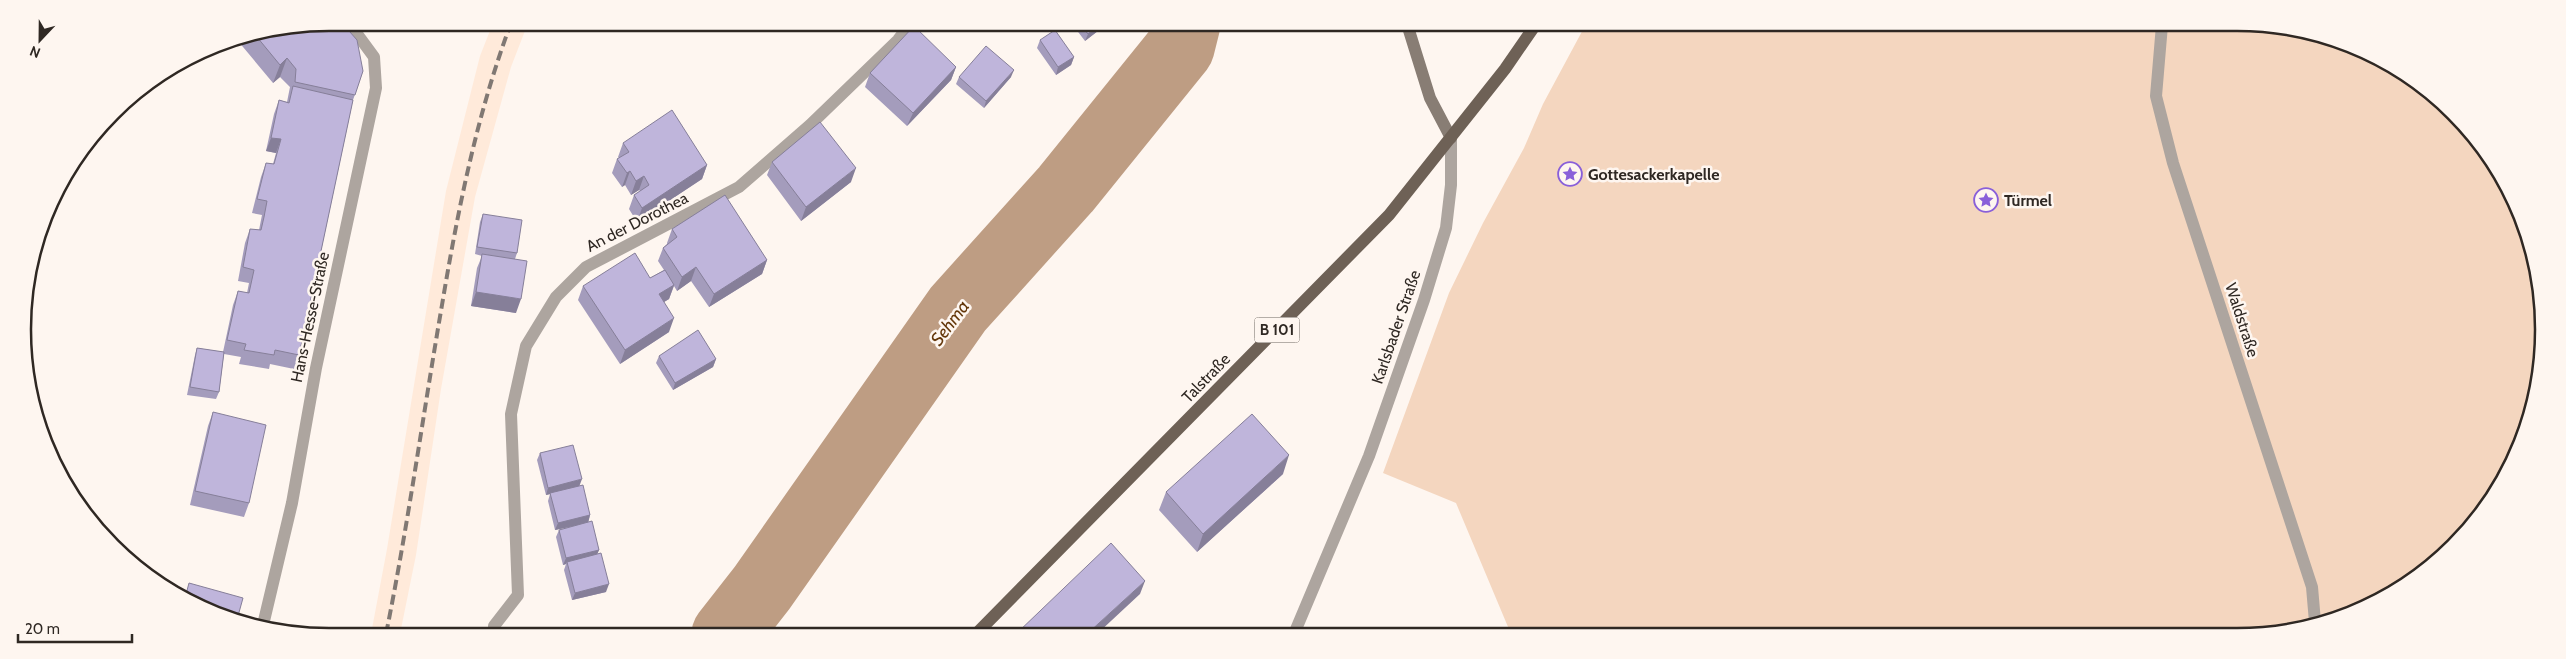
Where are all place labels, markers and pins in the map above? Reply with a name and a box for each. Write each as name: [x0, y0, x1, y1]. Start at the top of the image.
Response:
place icon: Gottesackerkapelle: [1557, 161, 1583, 187]
place label: Gottesackerkapelle: [1588, 165, 1719, 184]
place icon: Türmel: [1973, 187, 1999, 213]
place label: Türmel: [2004, 191, 2052, 210]

